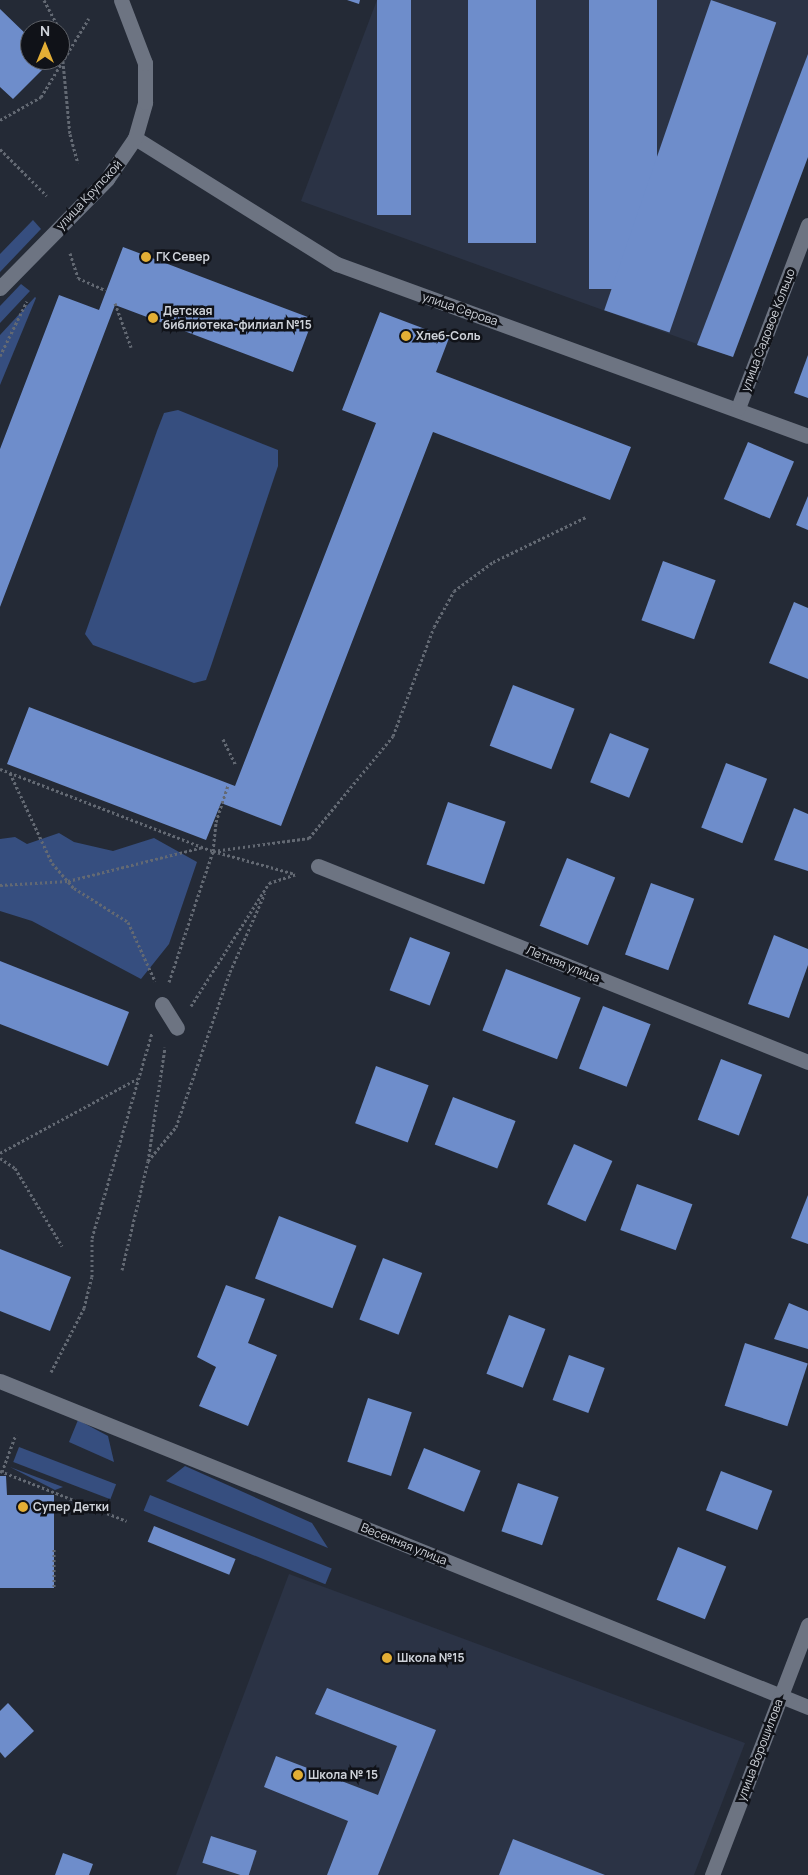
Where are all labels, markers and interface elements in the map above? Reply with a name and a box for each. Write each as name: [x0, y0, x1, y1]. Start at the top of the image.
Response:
north arrow: [20, 20, 70, 70]
text: N: [40, 21, 50, 40]
street label: улица Крупской: [53, 157, 125, 233]
place label: ГК Север: [156, 250, 210, 264]
marker: ГК Север: [140, 251, 152, 263]
street label: улица Садовое Кольцо: [738, 267, 798, 393]
street label: улица Серова: [420, 289, 500, 329]
place label: Детская библиотека-филиал №15: [163, 304, 312, 332]
marker: Детская библиотека-филиал №15: [147, 312, 159, 324]
place label: Хлеб-Соль: [416, 329, 481, 343]
marker: Хлеб-Соль: [400, 330, 412, 342]
street label: Летняя улица: [524, 943, 602, 985]
place label: Супер Детки: [33, 1500, 109, 1514]
marker: Супер Детки: [17, 1501, 29, 1513]
street label: Весенняя улица: [359, 1520, 449, 1568]
place label: Школа №15: [397, 1651, 465, 1665]
marker: Школа №15: [381, 1652, 393, 1664]
street label: улица Ворошилова: [734, 1697, 786, 1803]
place label: Школа № 15: [308, 1768, 378, 1782]
marker: Школа № 15: [292, 1769, 304, 1781]

